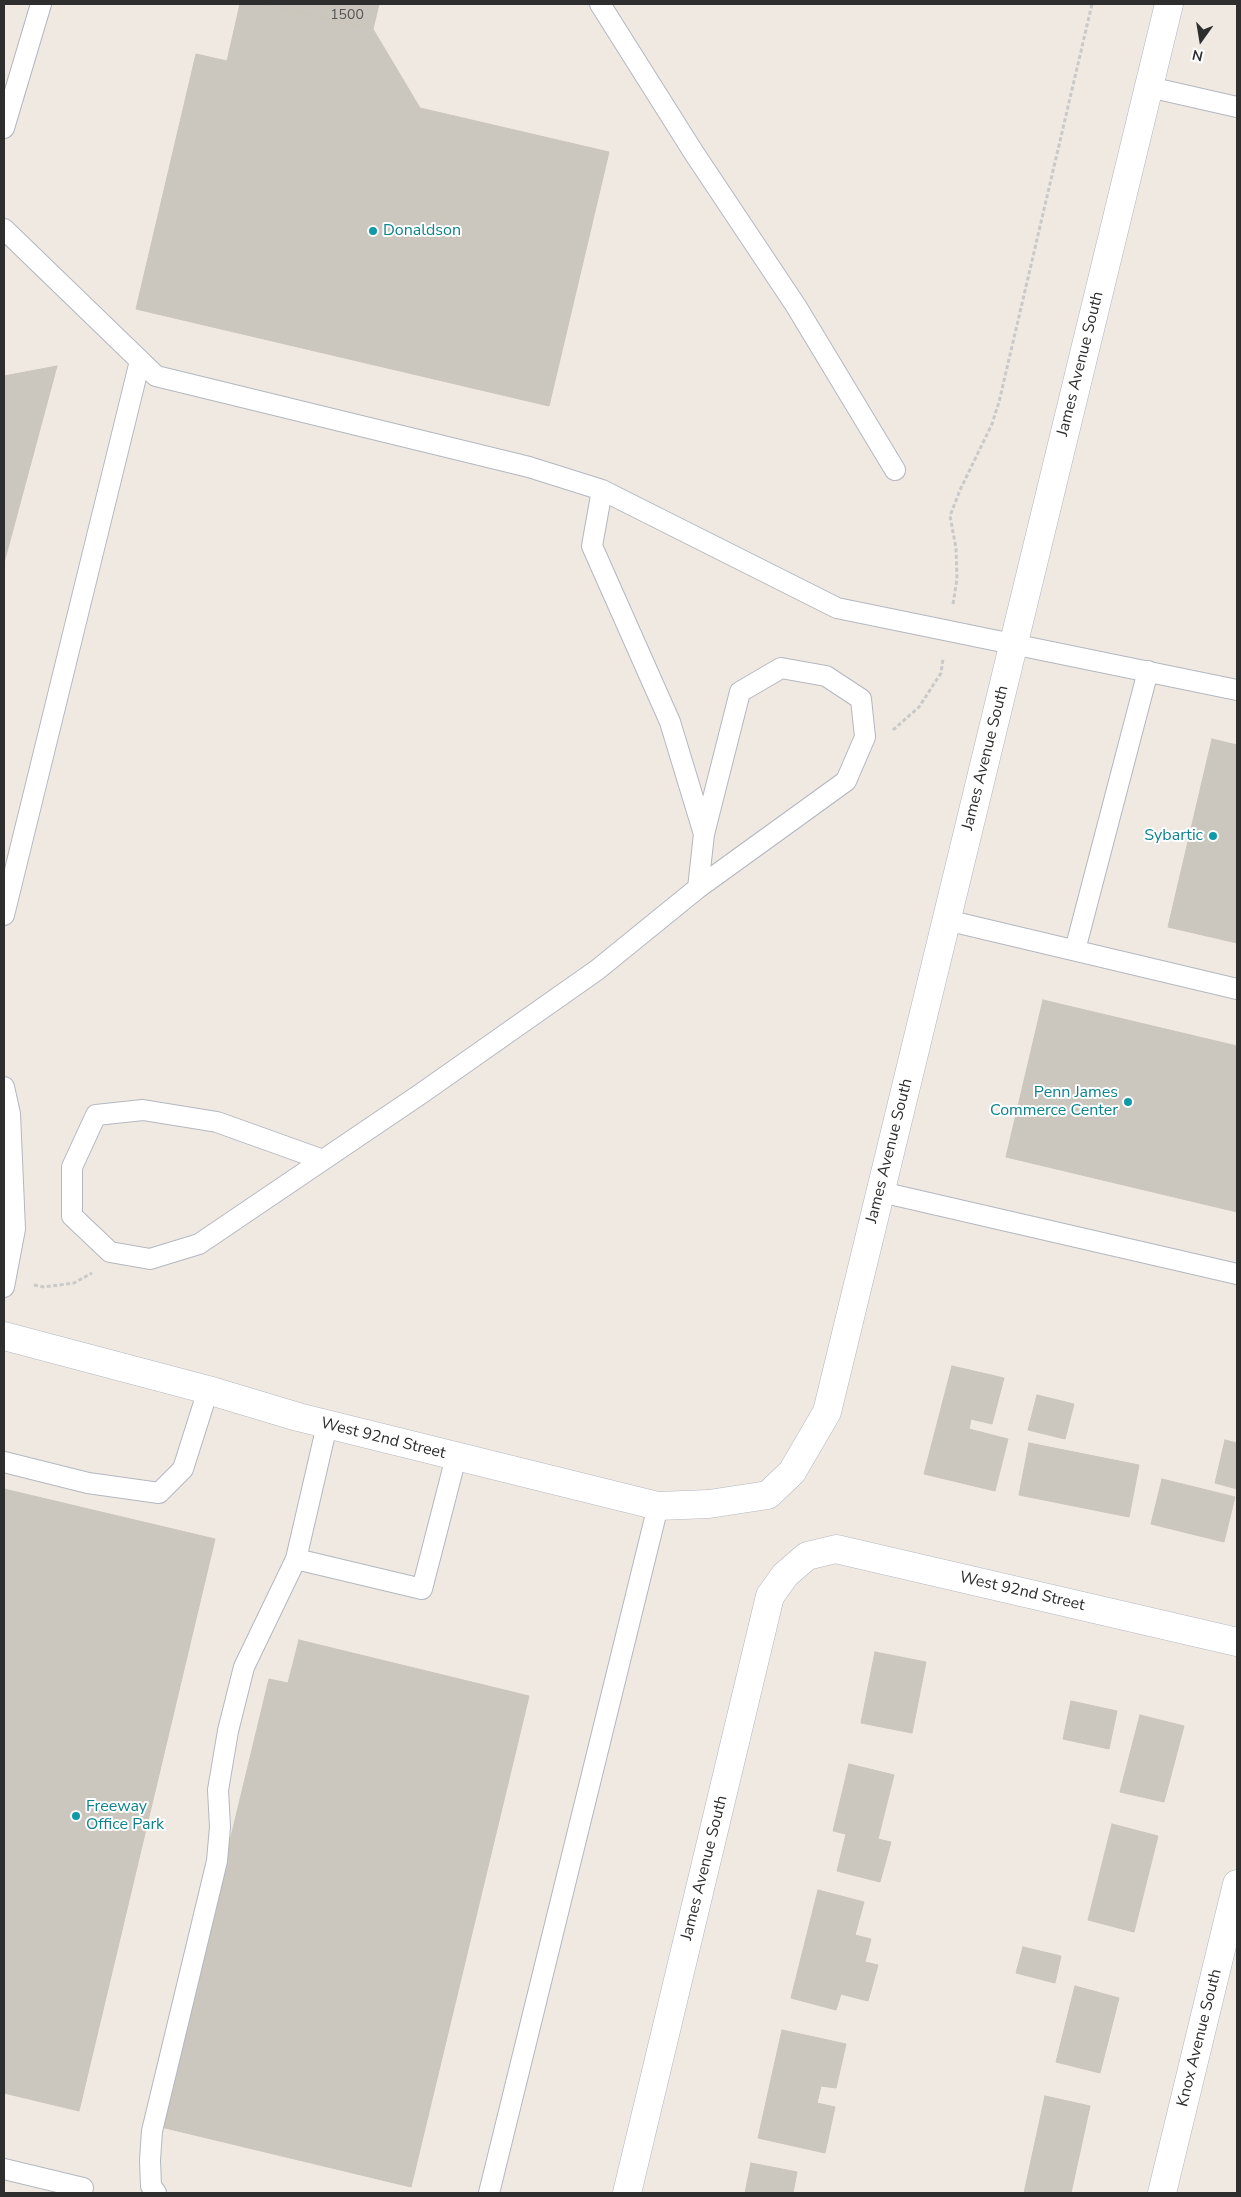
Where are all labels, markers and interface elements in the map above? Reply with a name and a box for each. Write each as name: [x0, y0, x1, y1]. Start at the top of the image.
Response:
house number: 1500: [330, 8, 364, 24]
north arrow: [1176, 15, 1226, 65]
text: N: [1190, 45, 1205, 66]
place label: Donaldson: [383, 221, 461, 241]
marker: Donaldson: [367, 225, 379, 237]
street label: James Avenue South: [1054, 290, 1108, 438]
street label: James Avenue South: [959, 684, 1013, 832]
place label: Sybartic: [1144, 826, 1203, 846]
marker: Sybartic: [1207, 830, 1219, 842]
street label: James Avenue South: [863, 1077, 917, 1225]
place label: Penn James Commerce Center: [990, 1083, 1118, 1121]
marker: Penn James Commerce Center: [1122, 1096, 1134, 1108]
street label: West 92nd Street: [319, 1414, 447, 1464]
street label: West 92nd Street: [958, 1568, 1086, 1616]
street label: James Avenue South: [678, 1794, 732, 1942]
place label: Freeway Office Park: [86, 1797, 164, 1835]
marker: Freeway Office Park: [70, 1810, 82, 1822]
street label: Knox Avenue South: [1174, 1967, 1226, 2109]

